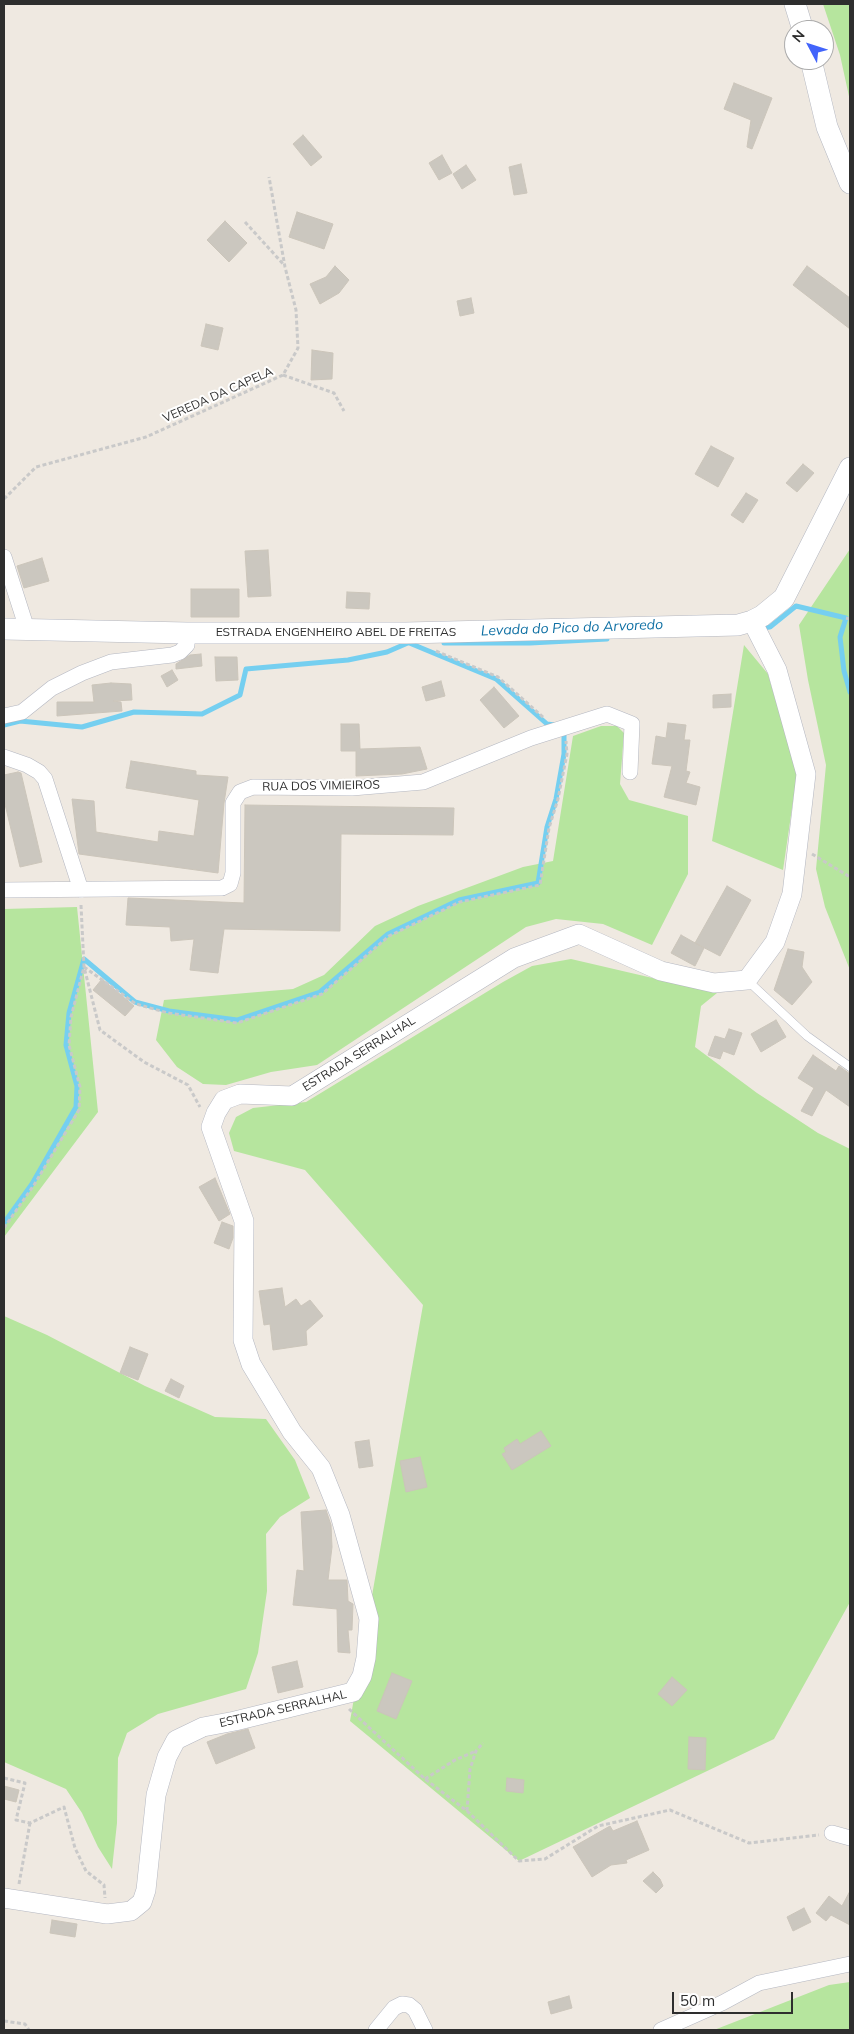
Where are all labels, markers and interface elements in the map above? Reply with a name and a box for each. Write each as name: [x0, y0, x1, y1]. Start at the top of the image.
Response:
north arrow: [784, 20, 834, 70]
text: N: [788, 26, 809, 46]
street label: VEREDA DA CAPELA: [161, 364, 275, 426]
water label: Levada do Pico do Arvoredo: [481, 616, 663, 640]
street label: ESTRADA ENGENHEIRO ABEL DE FREITAS: [216, 625, 456, 639]
street label: RUA DOS VIMIEIROS: [262, 778, 380, 794]
street label: ESTRADA SERRALHAL: [300, 1013, 418, 1095]
street label: ESTRADA SERRALHAL: [218, 1687, 348, 1731]
scale bar: [674, 1982, 795, 2014]
text: 50 m: [680, 1991, 715, 2010]

